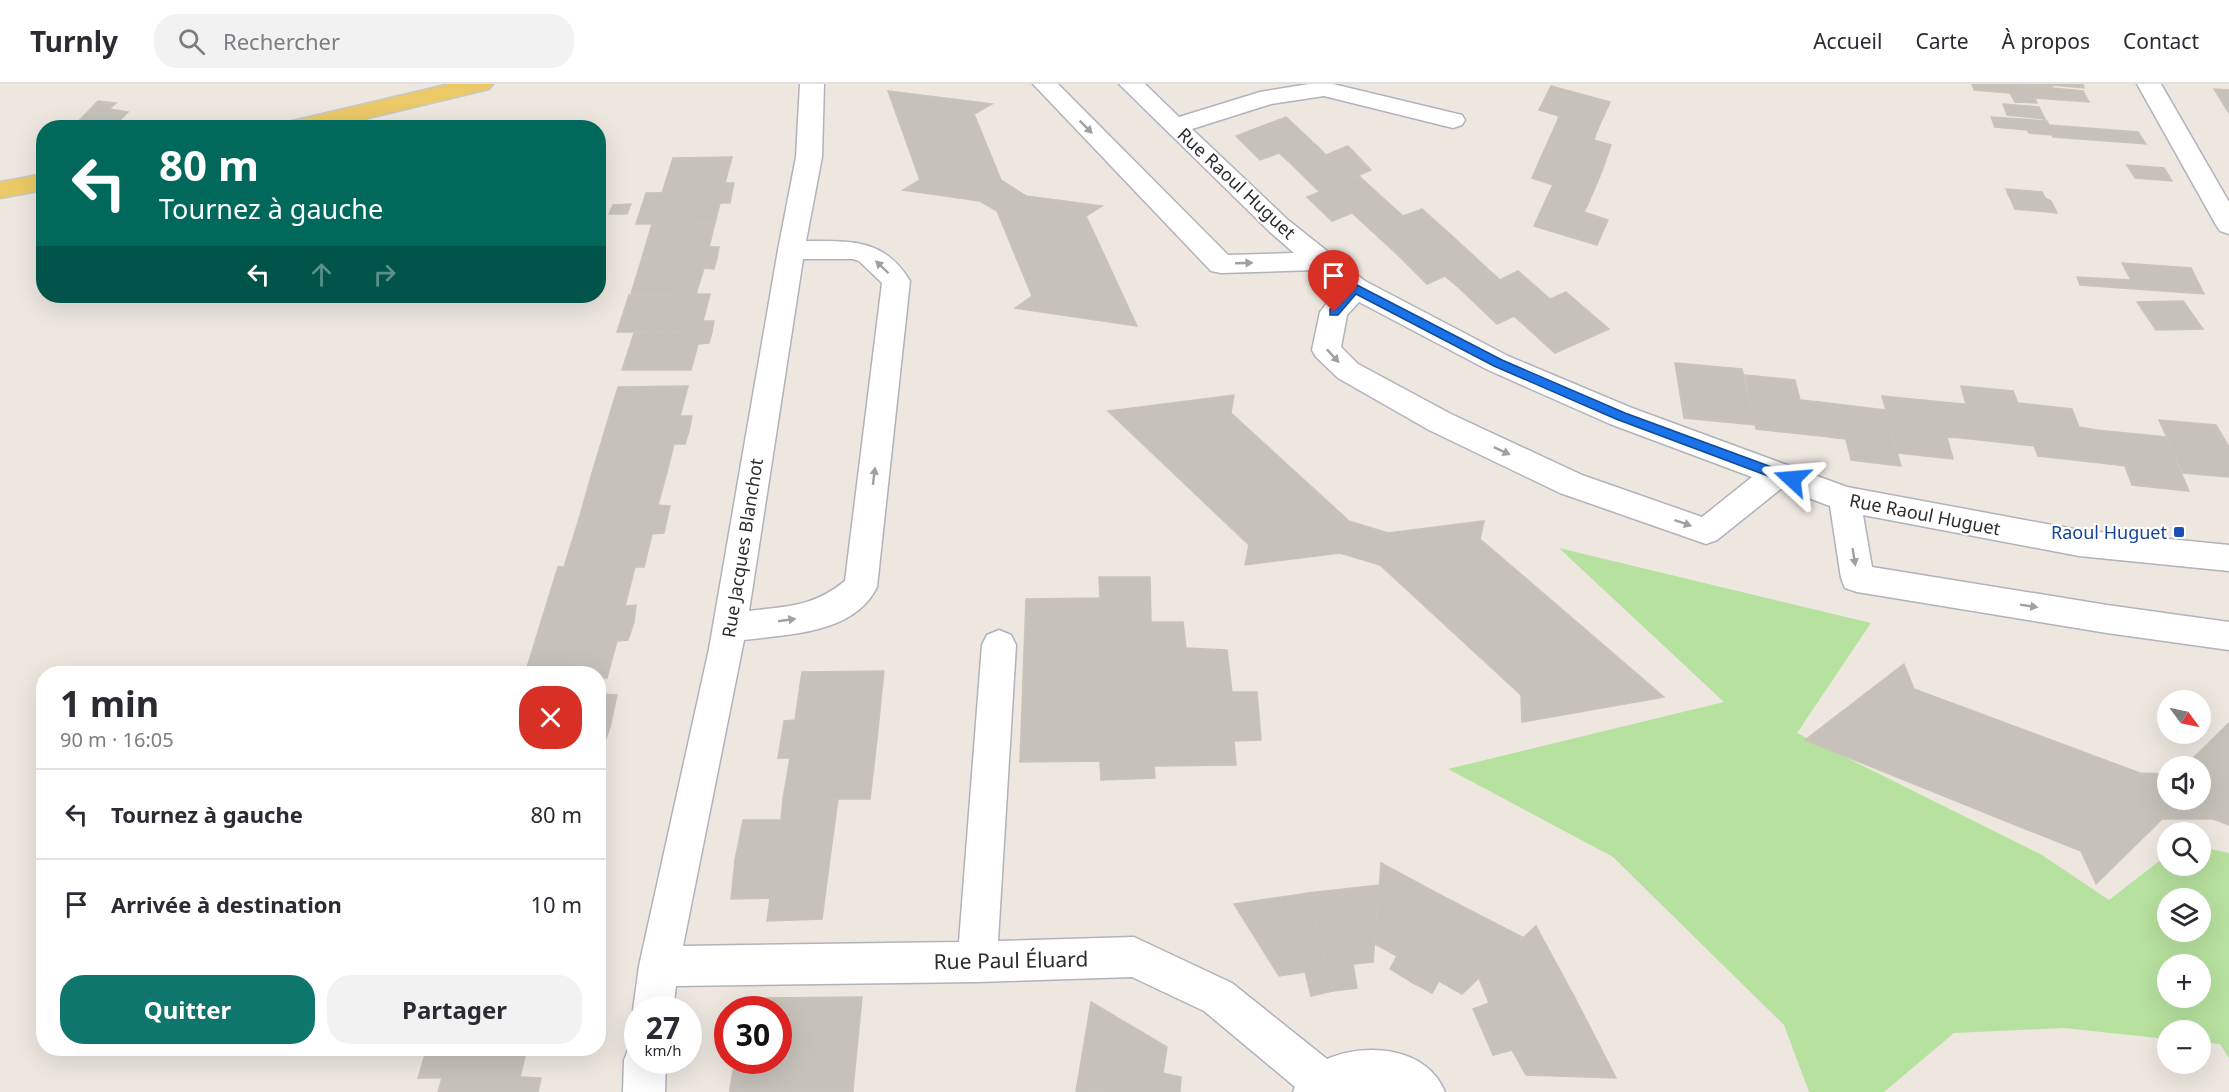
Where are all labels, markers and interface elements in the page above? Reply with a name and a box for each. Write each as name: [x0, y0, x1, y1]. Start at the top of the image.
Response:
search box: [154, 14, 574, 68]
text: Turnly: [30, 22, 118, 60]
icon: search: [175, 25, 208, 58]
text: Rechercher: [223, 26, 340, 56]
text: Accueil: [1813, 27, 1882, 55]
text: Carte: [1915, 27, 1969, 55]
text: À propos: [2002, 27, 2090, 55]
text: Contact: [2123, 27, 2199, 55]
one-way arrow: [1078, 119, 1092, 133]
street label: Rue Raoul Huguet: [1173, 122, 1302, 244]
text: 80 m: [159, 136, 259, 193]
icon: left: [60, 144, 138, 222]
text: Tournez à gauche: [159, 190, 383, 227]
pin: [1308, 250, 1359, 312]
icon: left: [242, 258, 275, 291]
icon: ahead: [305, 258, 338, 291]
icon: right: [368, 258, 401, 291]
one-way arrow: [1235, 258, 1254, 268]
icon: arrive: [1317, 259, 1350, 292]
one-way arrow: [874, 260, 889, 274]
one-way arrow: [1326, 349, 1340, 364]
one-way arrow: [1493, 447, 1510, 456]
position arrow: [1760, 447, 1824, 511]
street label: Rue Jacques Blanchot: [716, 456, 768, 639]
one-way arrow: [869, 466, 878, 485]
street label: Rue Raoul Huguet: [1848, 488, 2003, 540]
one-way arrow: [1674, 519, 1692, 529]
place label: Raoul Huguet: [2051, 520, 2168, 544]
marker: Raoul Huguet: [2172, 525, 2186, 539]
one-way arrow: [1849, 548, 1858, 567]
one-way arrow: [2019, 602, 2038, 611]
one-way arrow: [778, 616, 797, 625]
text: 1 min: [60, 679, 159, 728]
button: close: [519, 686, 582, 749]
north arrow: [2157, 690, 2211, 744]
map controls: [2157, 690, 2211, 1074]
text: 90 m · 16:05: [60, 726, 174, 753]
button: sound: [2157, 756, 2211, 810]
icon: left: [60, 798, 93, 831]
text: Tournez à gauche: [111, 799, 303, 829]
text: 80 m: [531, 799, 582, 829]
button: search: [2157, 822, 2211, 876]
icon: arrive: [60, 888, 93, 921]
button: layers: [2157, 888, 2211, 942]
text: Arrivée à destination: [111, 889, 342, 919]
text: 10 m: [531, 889, 582, 919]
street label: Rue Paul Éluard: [933, 945, 1089, 975]
button: +: [2157, 954, 2211, 1008]
button: Quitter: [60, 975, 315, 1044]
button: Partager: [327, 975, 582, 1044]
speed limit sign: 30: [714, 996, 792, 1074]
text: 27: [646, 1007, 680, 1048]
button: −: [2157, 1020, 2211, 1074]
text: km/h: [645, 1040, 681, 1060]

